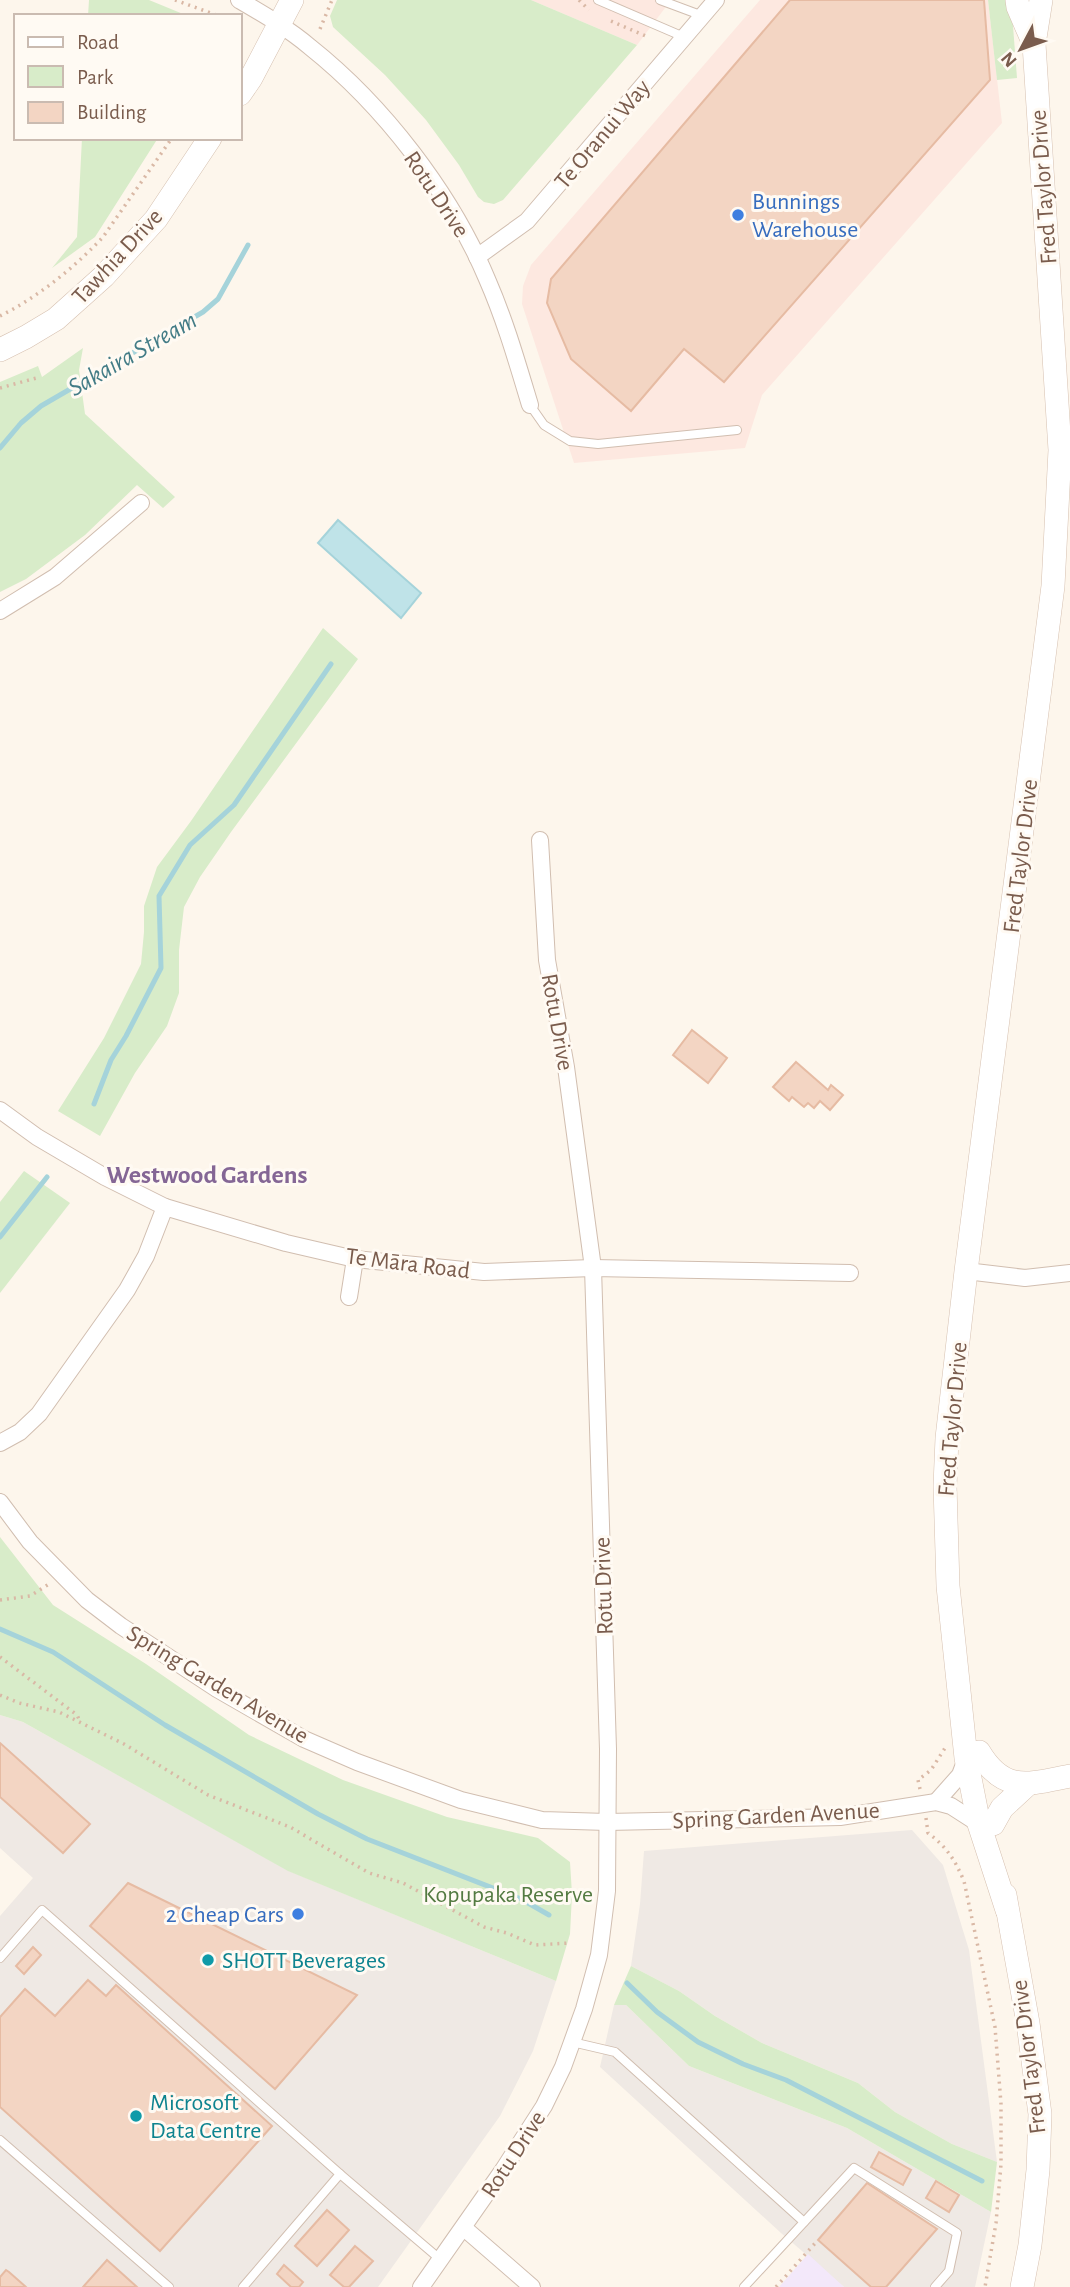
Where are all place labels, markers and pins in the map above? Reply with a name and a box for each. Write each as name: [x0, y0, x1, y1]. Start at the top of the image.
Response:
place label: Bunnings Warehouse: [752, 190, 858, 242]
marker: Bunnings Warehouse: [730, 207, 746, 223]
place label: 2 Cheap Cars: [166, 1903, 284, 1927]
marker: 2 Cheap Cars: [290, 1906, 306, 1922]
place label: SHOTT Beverages: [222, 1949, 386, 1973]
marker: SHOTT Beverages: [200, 1952, 216, 1968]
place label: Microsoft Data Centre: [150, 2091, 261, 2143]
marker: Microsoft Data Centre: [128, 2108, 144, 2124]

